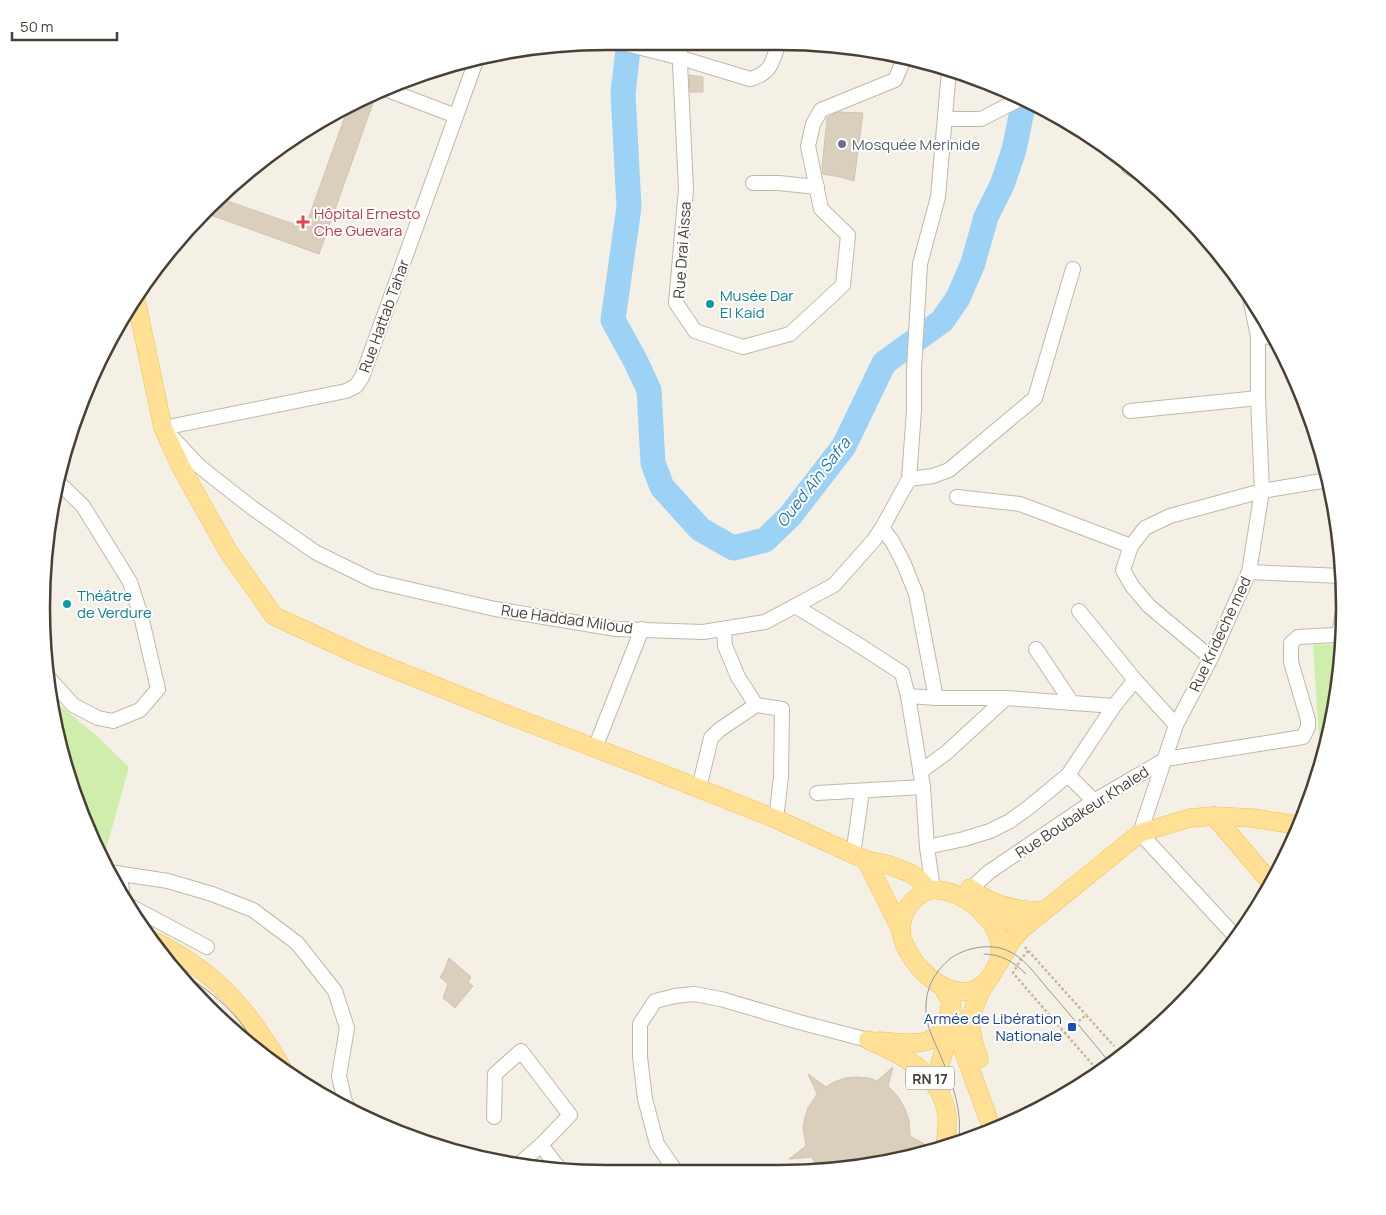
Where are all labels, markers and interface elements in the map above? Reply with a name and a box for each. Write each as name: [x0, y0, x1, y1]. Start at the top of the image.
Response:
scale bar: [12, 10, 118, 42]
text: 50 m: [20, 16, 54, 37]
place label: Mosquée Merinide: [852, 134, 980, 155]
marker: Mosquée Merinide: [836, 138, 848, 150]
street label: Rue Drai Aissa: [668, 201, 696, 299]
place label: Hôpital Ernesto Che Guevara: [314, 203, 421, 241]
marker: Hôpital Ernesto Che Guevara: [296, 215, 310, 229]
street label: Rue Hattab Tahar: [354, 256, 414, 375]
place label: Musée Dar El Kaid: [720, 285, 794, 323]
marker: Musée Dar El Kaid: [704, 298, 716, 310]
water label: Oued Aîn Safra: [771, 432, 856, 532]
street label: Rue Krideche med: [1184, 573, 1256, 695]
place label: Théâtre de Verdure: [77, 585, 152, 623]
marker: Théâtre de Verdure: [61, 598, 73, 610]
street label: Rue Haddad Miloud: [500, 599, 634, 639]
street label: Rue Boubakeur Khaled: [1011, 761, 1153, 863]
place label: Armée de Libération Nationale: [924, 1008, 1062, 1046]
marker: Armée de Libération Nationale: [1066, 1021, 1078, 1033]
road number: RN 17: [906, 1066, 954, 1090]

